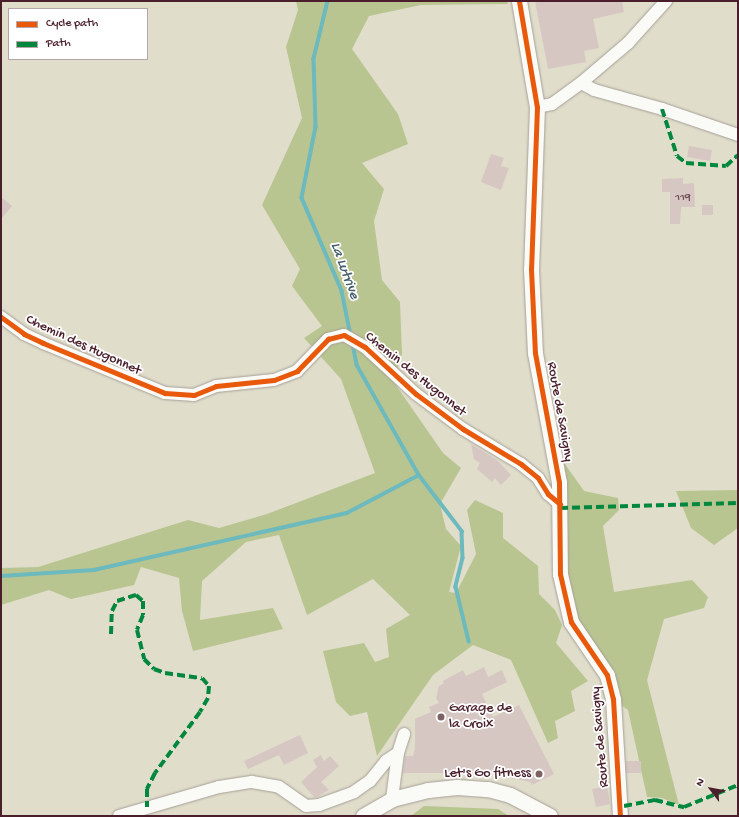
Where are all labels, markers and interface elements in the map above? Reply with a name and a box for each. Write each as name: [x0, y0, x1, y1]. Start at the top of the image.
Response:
legend: [8, 8, 148, 60]
text: Cycle path: [46, 17, 98, 31]
text: Path: [46, 37, 71, 51]
house number: 119: [675, 192, 691, 206]
water label: La Lutrive: [325, 240, 363, 302]
street label: Chemin des Hugonnet: [23, 312, 143, 380]
street label: Chemin des Hugonnet: [361, 329, 469, 421]
street label: Route de Savigny: [542, 361, 576, 463]
street label: Route de Savigny: [588, 686, 614, 788]
place label: Garage de la Croix: [449, 701, 512, 734]
marker: Garage de la Croix: [436, 712, 446, 722]
place label: Let's Go fitness: [444, 766, 531, 782]
marker: Let's Go fitness: [534, 769, 544, 779]
north arrow: [691, 769, 731, 809]
text: N: [694, 776, 708, 789]

